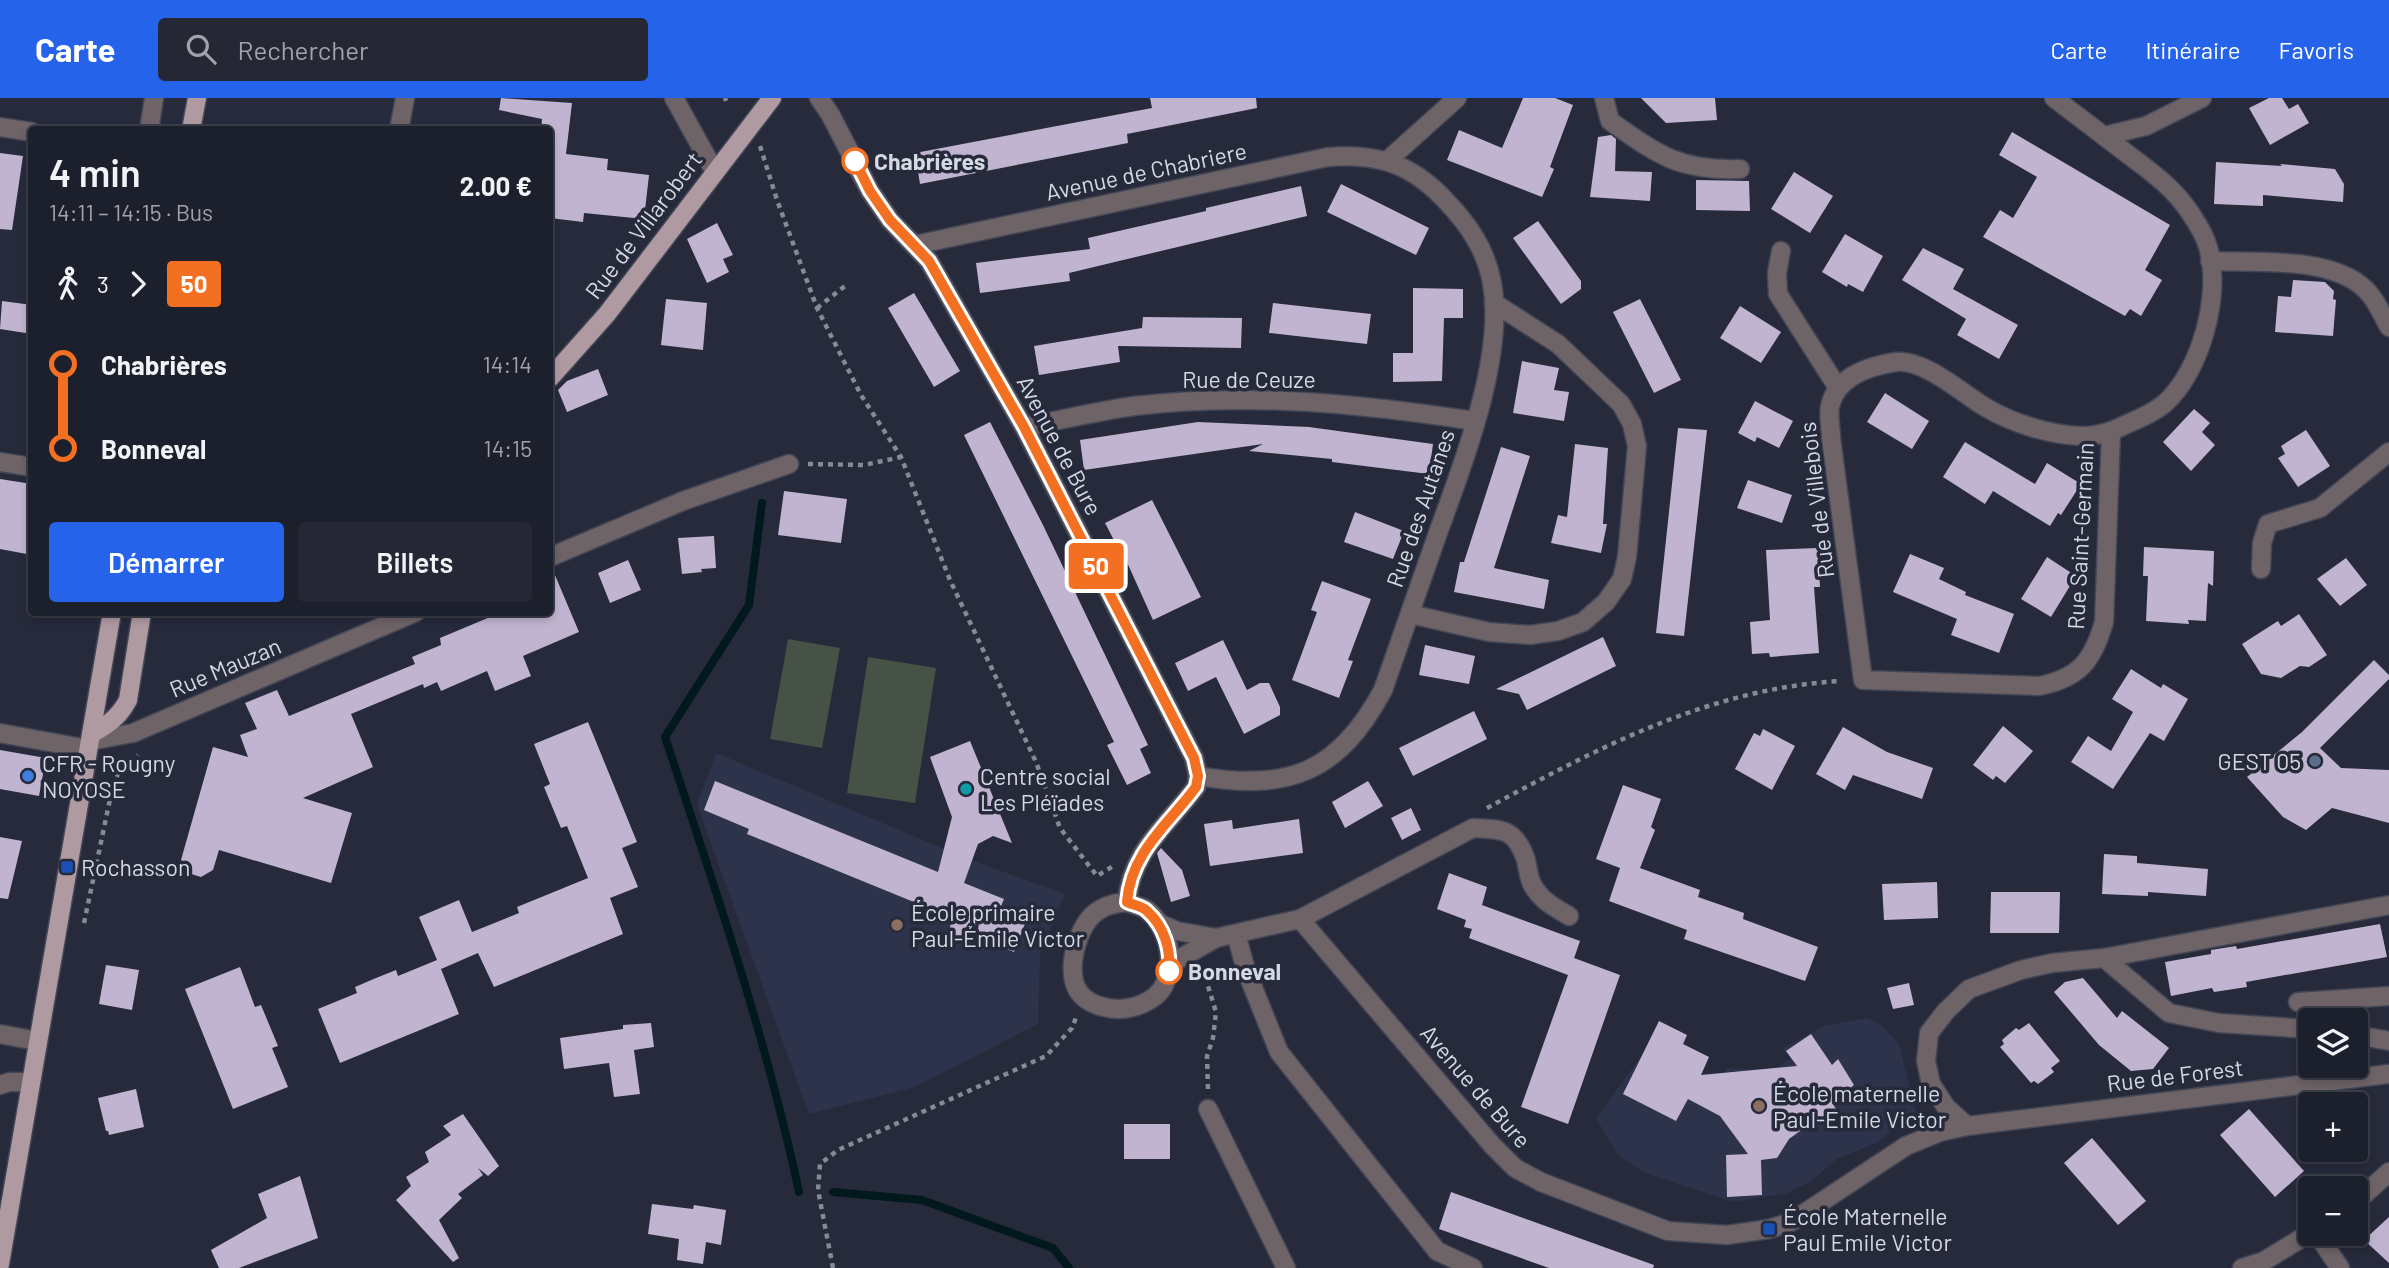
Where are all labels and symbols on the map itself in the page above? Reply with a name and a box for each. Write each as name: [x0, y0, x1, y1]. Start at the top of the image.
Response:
street label: Avenue de Chabriere: [1043, 136, 1249, 206]
street label: Rue de Villarobert: [579, 146, 707, 304]
place label: Chabrières: [874, 147, 985, 175]
marker: Chabrières: [842, 148, 868, 174]
street label: Rue de Ceuze: [1182, 365, 1316, 393]
street label: Avenue de Bure: [1011, 370, 1109, 520]
street label: Rue de Villebois: [1793, 420, 1839, 580]
street label: Rue des Autanes: [1380, 425, 1460, 591]
street label: Rue Saint-Germain: [2061, 442, 2099, 630]
line badge: 50: [1064, 543, 1128, 589]
street label: Rue Mauzan: [165, 631, 285, 703]
place label: GEST 05: [2218, 747, 2301, 775]
place label: CFR - Rougny NOYOSE: [42, 749, 176, 803]
marker: GEST 05: [2307, 753, 2323, 769]
place label: Centre social Les Pléïades: [980, 762, 1111, 816]
marker: CFR - Rougny NOYOSE: [20, 768, 36, 784]
marker: Centre social Les Pléïades: [958, 781, 974, 797]
place label: Rochasson: [81, 853, 190, 881]
marker: Rochasson: [59, 859, 75, 875]
place label: École primaire Paul-Émile Victor: [911, 898, 1085, 952]
marker: École primaire Paul-Émile Victor: [889, 917, 905, 933]
place label: Bonneval: [1188, 957, 1281, 985]
marker: Bonneval: [1156, 958, 1182, 984]
street label: Avenue de Bure: [1415, 1019, 1537, 1153]
street label: Rue de Forest: [2105, 1053, 2245, 1097]
place label: École maternelle Paul-Emile Victor: [1773, 1079, 1947, 1133]
marker: École maternelle Paul-Emile Victor: [1751, 1098, 1767, 1114]
place label: École Maternelle Paul Emile Victor: [1783, 1202, 1952, 1256]
marker: École Maternelle Paul Emile Victor: [1761, 1221, 1777, 1237]

